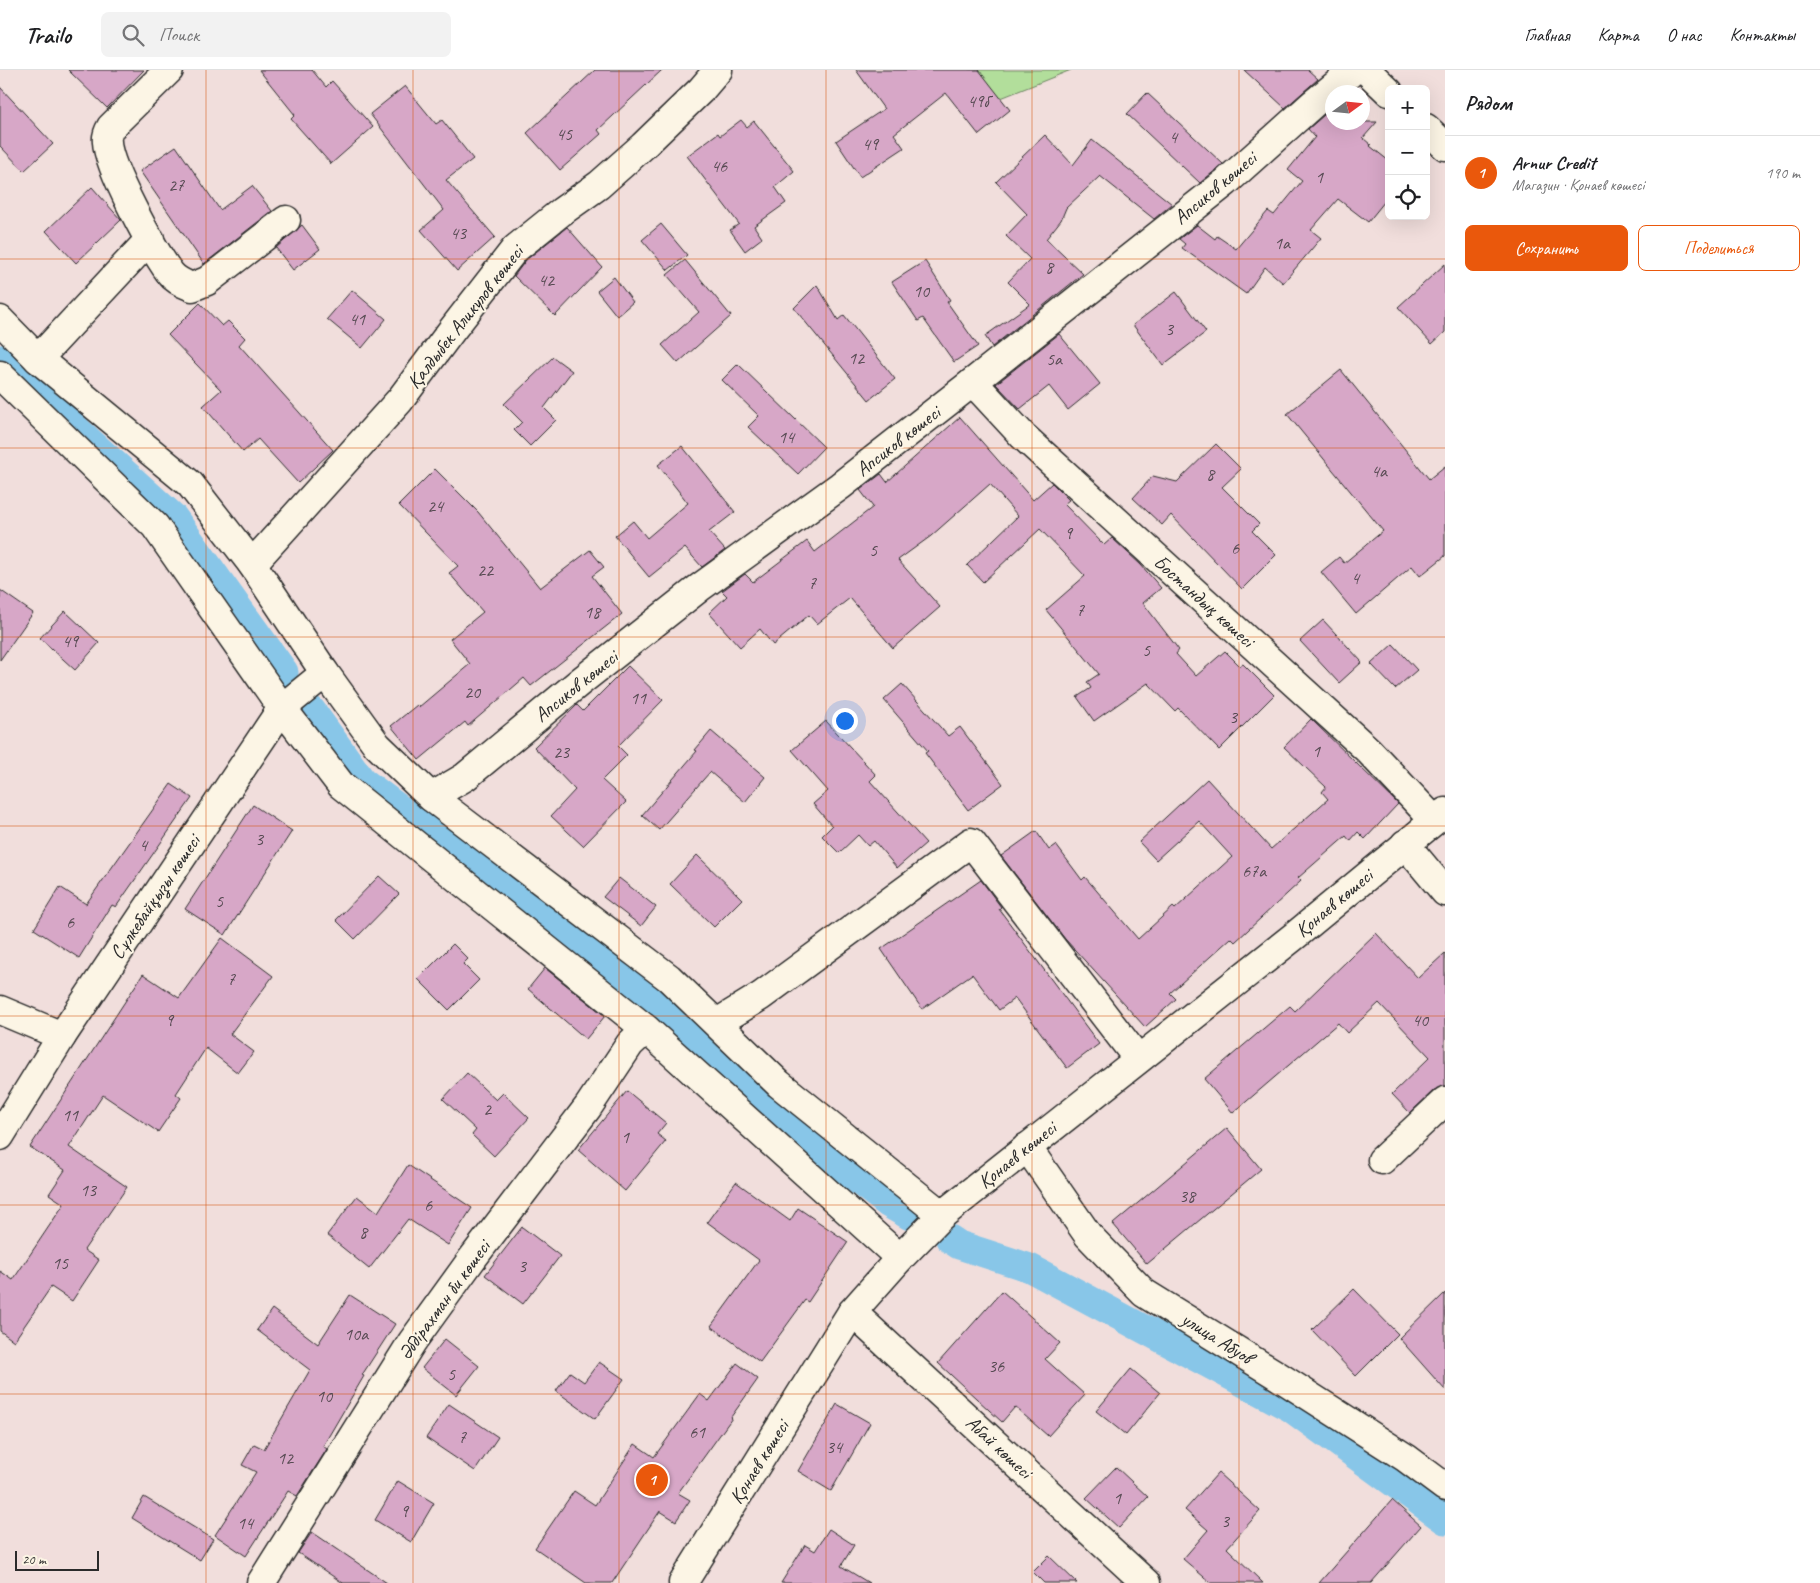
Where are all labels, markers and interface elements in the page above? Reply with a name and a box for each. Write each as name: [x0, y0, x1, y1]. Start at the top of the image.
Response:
search box: [101, 12, 451, 57]
text: Trailo: [25, 20, 71, 50]
icon: search: [119, 21, 147, 49]
text: Поиск: [159, 23, 199, 47]
text: Главная: [1525, 24, 1570, 46]
text: Карта: [1598, 24, 1639, 46]
text: О нас: [1667, 24, 1702, 46]
text: Контакты: [1730, 24, 1795, 46]
north arrow: [1325, 85, 1370, 130]
map controls: [1385, 85, 1430, 220]
button: +: [1385, 85, 1430, 130]
house number: 49б: [967, 90, 993, 112]
text: Рядом: [1465, 90, 1512, 116]
house number: 45: [556, 123, 573, 145]
house number: 4: [1169, 126, 1179, 148]
button: −: [1385, 130, 1430, 175]
house number: 49: [862, 133, 880, 155]
street label: Апсиков көшесі: [1168, 145, 1263, 230]
text: Arnur Credit: [1512, 151, 1595, 175]
house number: 46: [711, 155, 728, 177]
text: 1: [1477, 163, 1485, 183]
text: 190 m: [1766, 163, 1800, 183]
house number: 1: [1315, 166, 1324, 188]
house number: 27: [168, 174, 185, 196]
button: locate: [1385, 175, 1430, 220]
text: Магазин · Қонаев көшесі: [1512, 175, 1644, 195]
house number: 43: [450, 222, 468, 244]
button: Сохранить: [1465, 225, 1628, 271]
button: Поделиться: [1638, 225, 1800, 271]
house number: 1а: [1274, 232, 1291, 254]
street label: Қалдыбек Аликулов көшесі: [401, 239, 530, 394]
house number: 8: [1045, 256, 1055, 278]
house number: 42: [538, 269, 556, 291]
house number: 10: [913, 280, 931, 302]
house number: 41: [349, 308, 366, 330]
house number: 3: [1165, 318, 1175, 340]
house number: 12: [848, 347, 866, 369]
house number: 5а: [1046, 348, 1063, 370]
street label: Апсиков көшесі: [851, 399, 947, 482]
house number: 14: [778, 426, 796, 448]
house number: 4а: [1371, 460, 1388, 482]
house number: 8: [1206, 463, 1216, 485]
house number: 24: [427, 495, 445, 517]
house number: 9: [1064, 522, 1074, 544]
house number: 6: [1231, 537, 1240, 559]
house number: 5: [869, 539, 878, 561]
street label: Бостандық көшесі: [1149, 549, 1261, 654]
house number: 22: [477, 559, 495, 581]
house number: 4: [1351, 567, 1361, 589]
house number: 7: [808, 572, 817, 594]
house number: 7: [1076, 599, 1085, 621]
house number: 18: [584, 601, 602, 623]
house number: 49: [62, 630, 80, 652]
house number: 5: [1142, 639, 1151, 661]
street label: Апсиков көшесі: [529, 643, 625, 727]
house number: 20: [464, 681, 482, 703]
house number: 11: [630, 687, 647, 709]
house number: 3: [1229, 706, 1239, 728]
your location: [832, 708, 858, 734]
house number: 1: [1312, 740, 1321, 762]
house number: 23: [553, 741, 571, 763]
street label: Сұлкебайқызы көшесі: [104, 828, 208, 964]
house number: 3: [255, 828, 265, 850]
house number: 4: [139, 834, 149, 856]
house number: 67а: [1242, 860, 1267, 882]
street label: Қонаев көшесі: [1290, 862, 1380, 943]
house number: 5: [215, 890, 224, 912]
house number: 6: [66, 911, 75, 933]
house number: 7: [227, 968, 236, 990]
house number: 9: [165, 1009, 175, 1031]
house number: 40: [1412, 1009, 1430, 1031]
house number: 2: [483, 1098, 493, 1120]
house number: 11: [62, 1104, 79, 1126]
street label: Қонаев көшесі: [973, 1114, 1063, 1194]
house number: 1: [621, 1126, 630, 1148]
house number: 13: [80, 1179, 98, 1201]
house number: 38: [1179, 1185, 1197, 1207]
house number: 6: [424, 1194, 433, 1216]
house number: 8: [359, 1221, 369, 1243]
street label: Әбдірахман би көшесі: [392, 1234, 497, 1365]
house number: 15: [52, 1252, 69, 1274]
house number: 3: [518, 1255, 528, 1277]
street label: улица Абуов: [1176, 1306, 1261, 1372]
house number: 10а: [344, 1323, 369, 1345]
house number: 36: [988, 1355, 1005, 1377]
house number: 5: [447, 1363, 456, 1385]
house number: 10: [316, 1385, 334, 1407]
street label: Абай көшесі: [961, 1410, 1039, 1486]
street label: Қонаев көшесі: [724, 1414, 796, 1508]
house number: 61: [689, 1421, 706, 1443]
house number: 7: [458, 1426, 467, 1448]
house number: 34: [826, 1436, 844, 1458]
house number: 12: [277, 1447, 295, 1469]
pin: 1: [636, 1461, 668, 1499]
house number: 1: [1113, 1487, 1122, 1509]
house number: 9: [400, 1500, 410, 1522]
house number: 3: [1221, 1510, 1231, 1532]
house number: 14: [237, 1512, 255, 1534]
scale bar: [15, 1548, 99, 1571]
text: 20 m: [22, 1551, 46, 1568]

